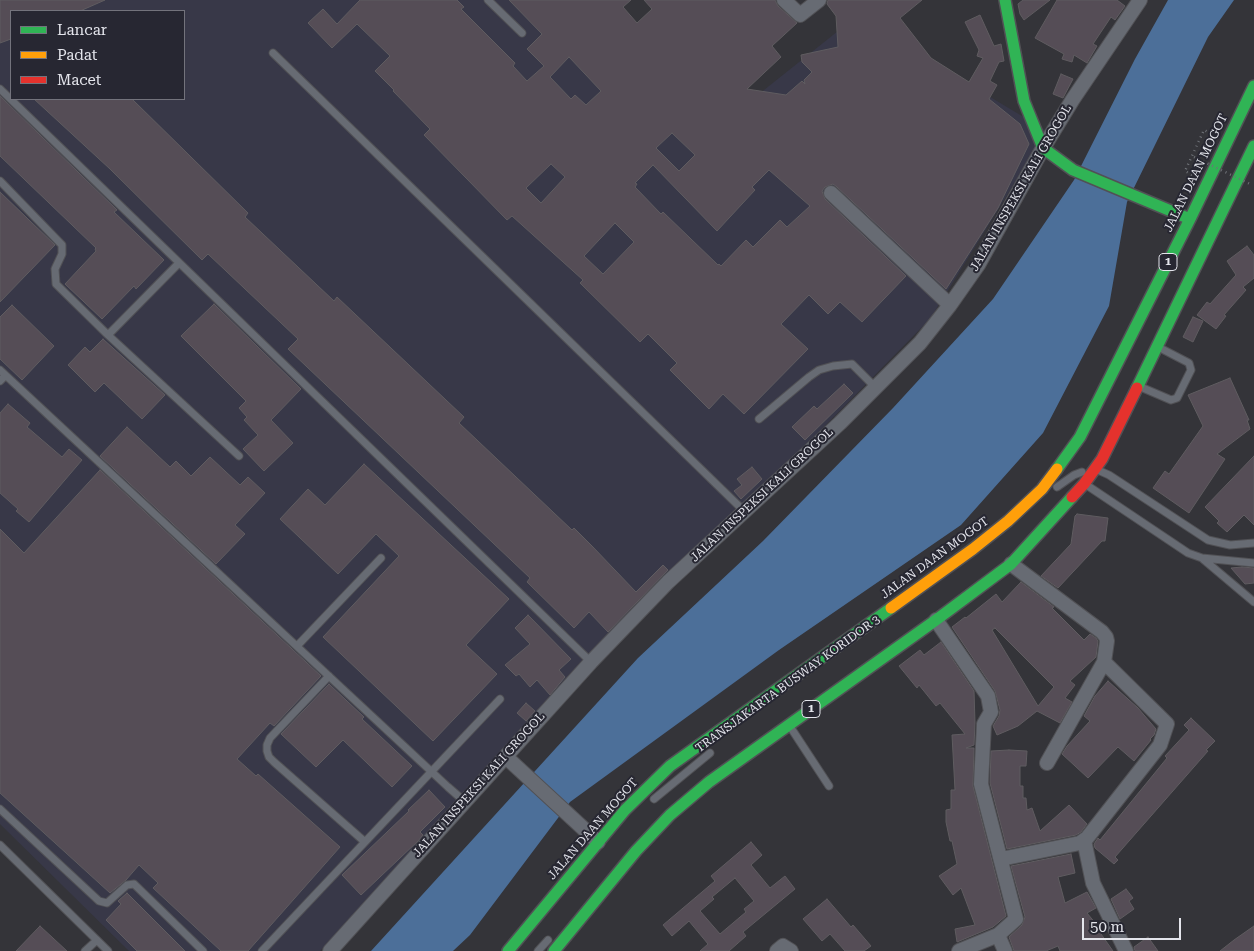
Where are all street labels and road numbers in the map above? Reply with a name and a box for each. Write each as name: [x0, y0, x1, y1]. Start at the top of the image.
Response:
street label: JALAN INSPEKSI KALI GROGOL: [967, 102, 1075, 274]
street label: JALAN DAAN MOGOT: [1161, 112, 1231, 234]
road number: 1: [1159, 253, 1177, 270]
street label: JALAN INSPEKSI KALI GROGOL: [688, 425, 836, 565]
street label: JALAN DAAN MOGOT: [878, 514, 992, 602]
street label: TRANSJAKARTA BUSWAY KORIDOR 3: [693, 612, 883, 756]
road number: 1: [802, 701, 820, 718]
street label: JALAN INSPEKSI KALI GROGOL: [410, 710, 548, 860]
street label: JALAN DAAN MOGOT: [545, 775, 641, 883]

